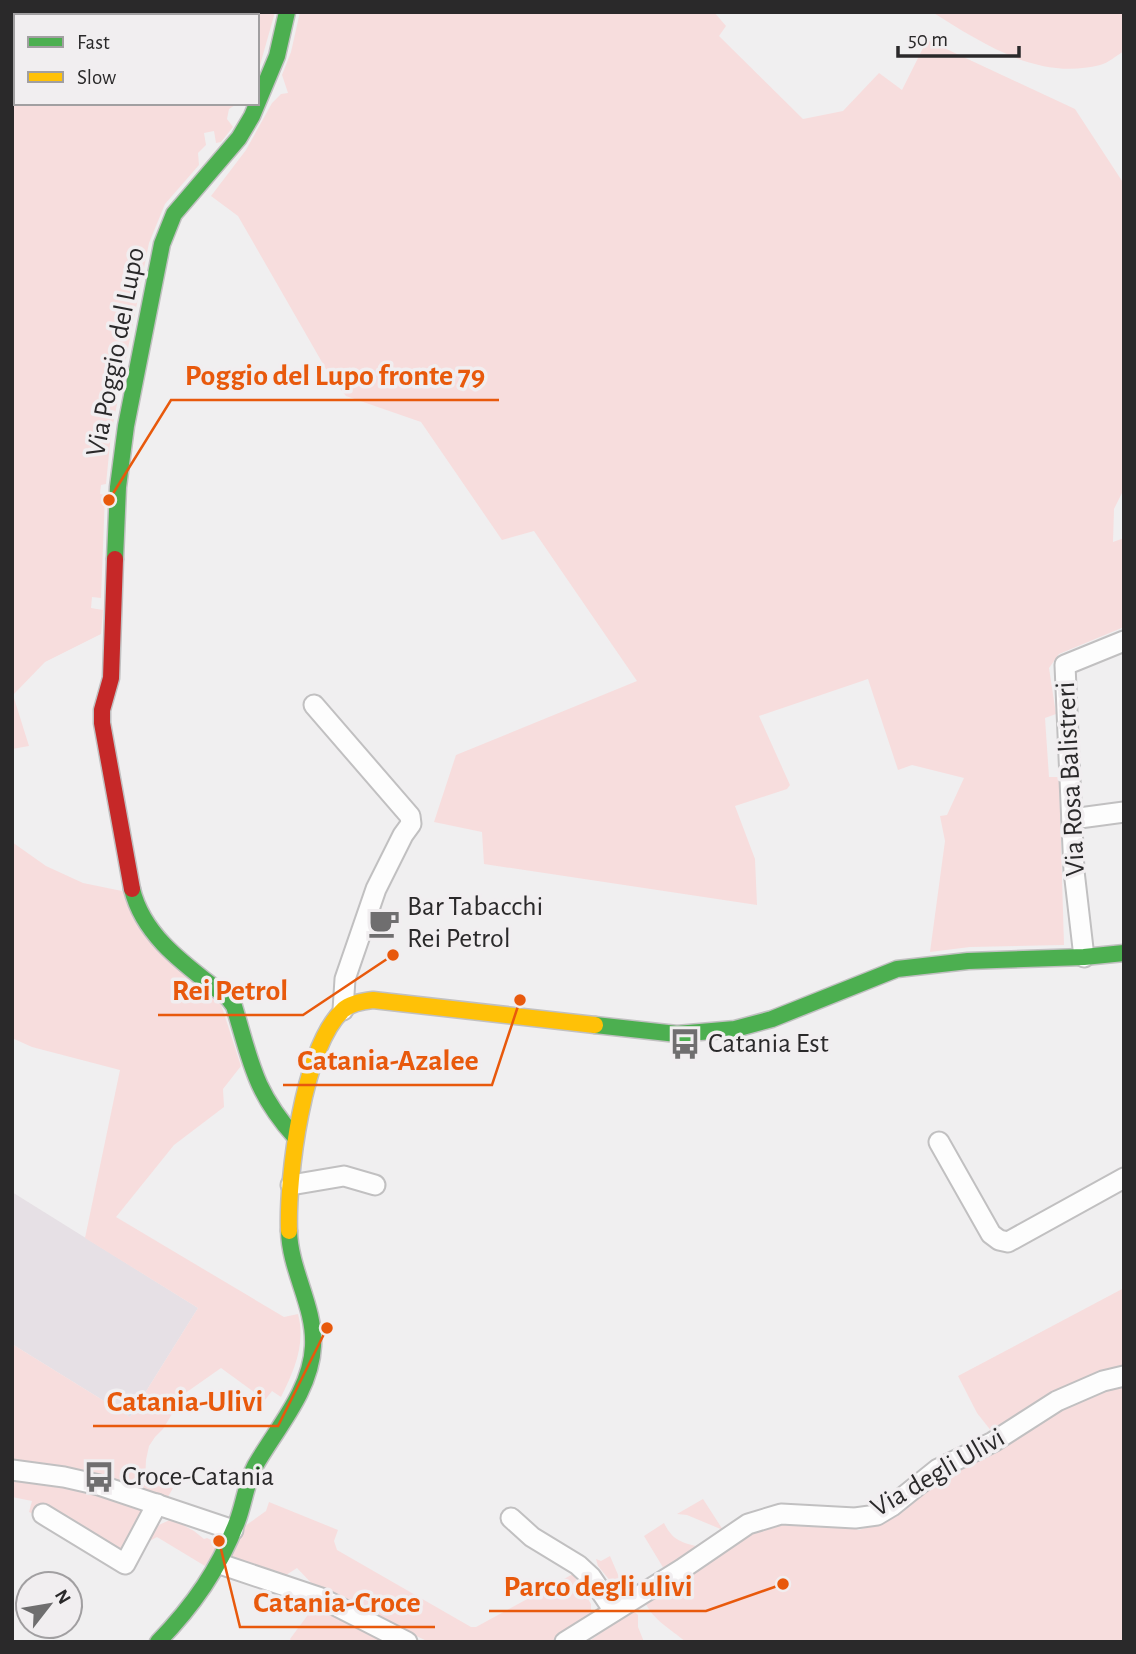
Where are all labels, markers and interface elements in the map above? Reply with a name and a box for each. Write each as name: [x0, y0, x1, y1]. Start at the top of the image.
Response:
legend: [14, 14, 259, 105]
scale bar: [898, 14, 1019, 58]
text: 50 m: [908, 29, 948, 50]
text: Fast: [77, 32, 110, 53]
text: Slow: [77, 67, 116, 88]
street label: Via Poggio del Lupo: [82, 245, 150, 459]
callout: Poggio del Lupo fronte 79: [171, 349, 499, 400]
text: Poggio del Lupo fronte 79: [185, 361, 485, 391]
street label: Via Rosa Balistreri: [1052, 681, 1090, 877]
place label: Bar Tabacchi Rei Petrol: [407, 893, 543, 953]
cafe icon: Bar Tabacchi Rei Petrol: [367, 906, 401, 940]
callout: Rei Petrol: [158, 964, 303, 1015]
text: Rei Petrol: [172, 976, 288, 1006]
bus stop icon: Catania Est: [668, 1027, 702, 1061]
place label: Catania Est: [708, 1030, 829, 1058]
callout: Catania-Azalee: [283, 1034, 492, 1085]
text: Catania-Azalee: [297, 1046, 479, 1076]
callout: Catania-Ulivi: [93, 1375, 278, 1426]
text: Catania-Ulivi: [107, 1387, 263, 1417]
street label: Via degli Ulivi: [866, 1424, 1010, 1522]
bus stop icon: Croce-Catania: [82, 1460, 116, 1494]
place label: Croce-Catania: [122, 1463, 274, 1491]
callout: Parco degli ulivi: [489, 1560, 706, 1611]
north arrow: [14, 1570, 84, 1640]
text: Parco degli ulivi: [504, 1572, 692, 1602]
callout: Catania-Croce: [240, 1576, 435, 1627]
text: N: [51, 1586, 74, 1608]
text: Catania-Croce: [253, 1588, 421, 1618]

